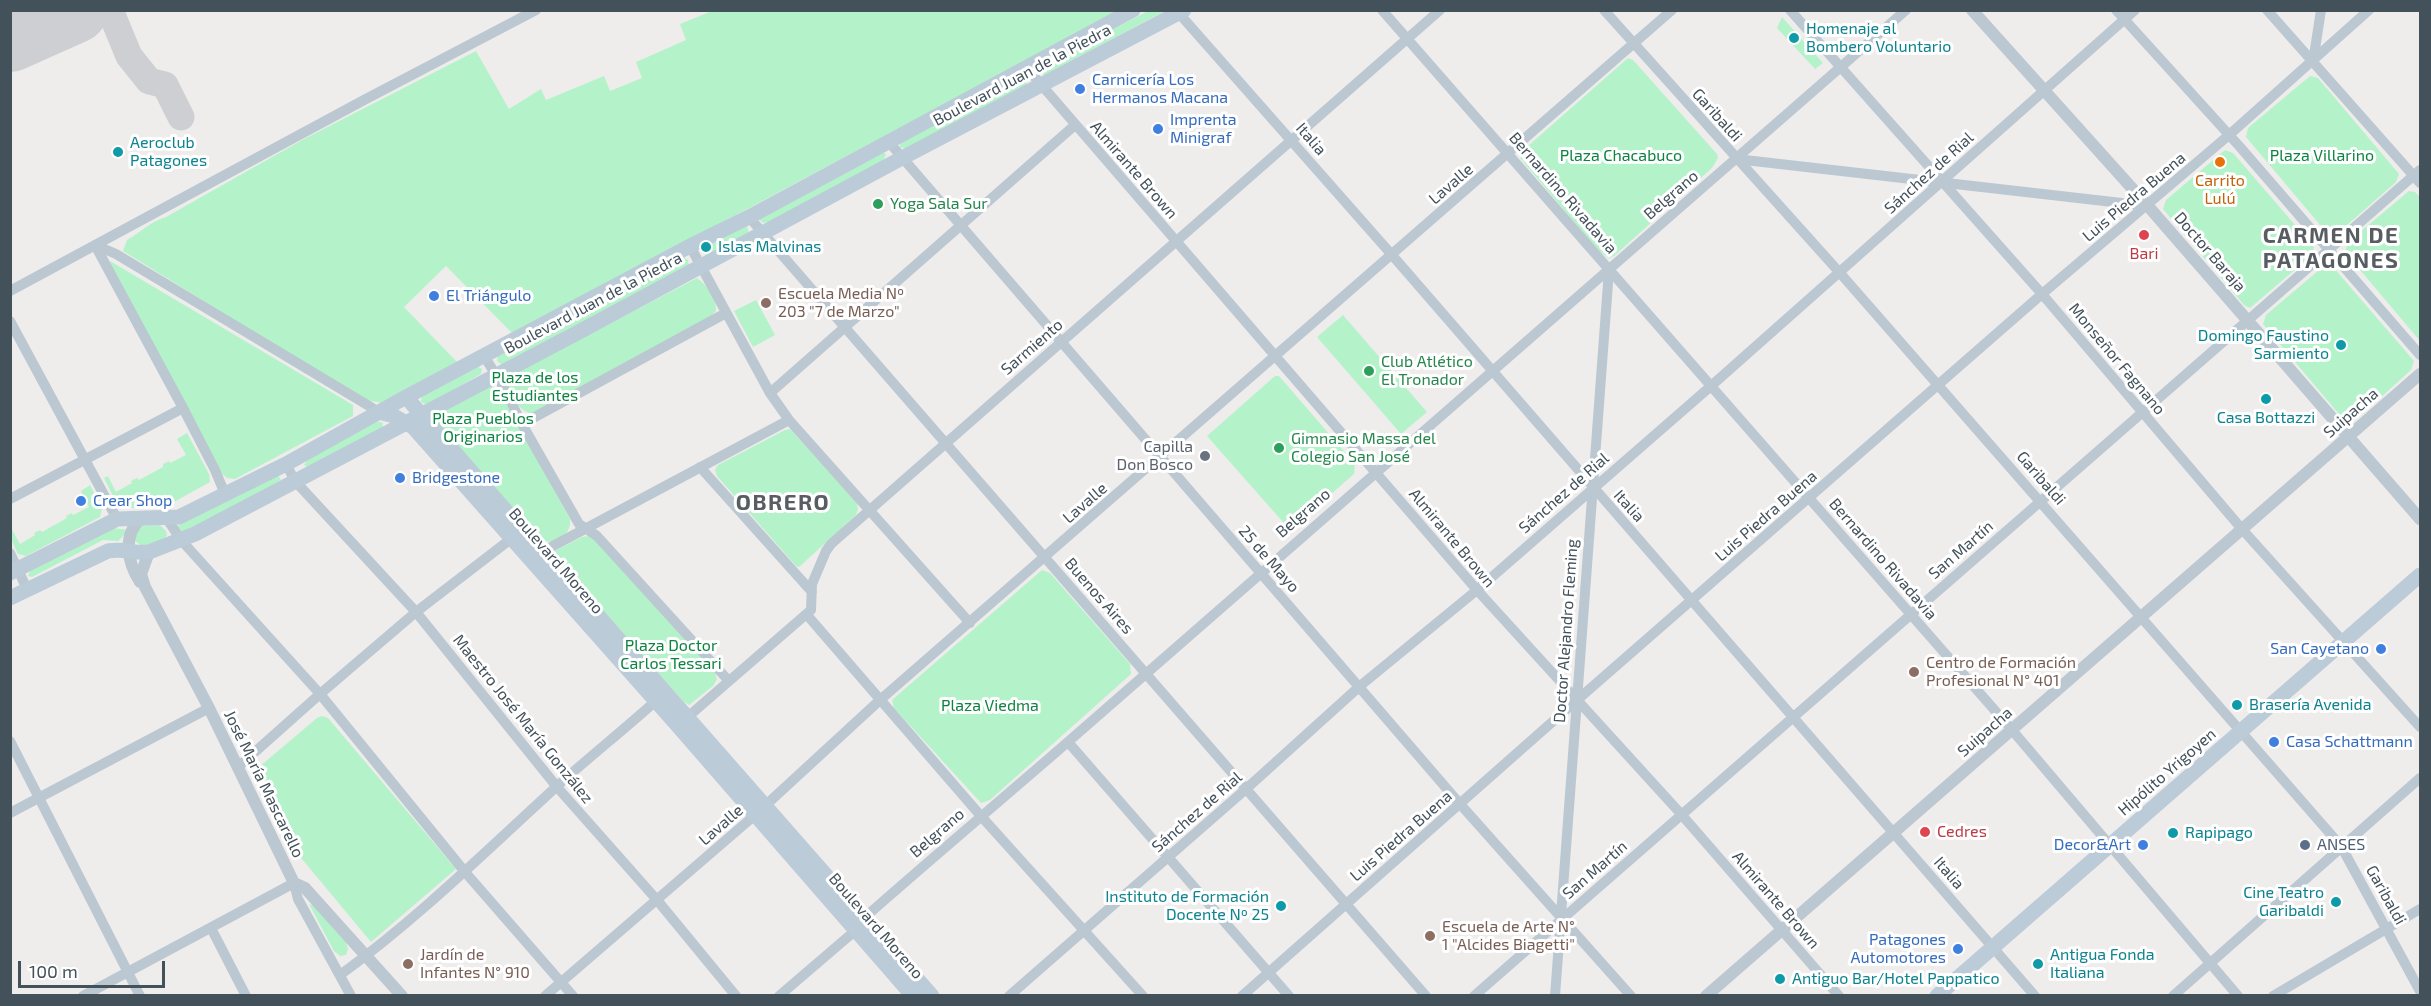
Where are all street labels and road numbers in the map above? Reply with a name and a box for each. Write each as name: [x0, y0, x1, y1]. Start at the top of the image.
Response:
street label: Boulevard Juan de la Piedra: [930, 20, 1114, 130]
street label: Garibaldi: [1688, 84, 1746, 146]
street label: Almirante Brown: [1086, 117, 1182, 223]
street label: Italia: [1292, 119, 1330, 159]
street label: Bernardino Rivadavia: [1505, 128, 1621, 258]
street label: Sánchez de Rial: [1881, 128, 1977, 218]
street label: Luis Piedra Buena: [2079, 148, 2189, 246]
street label: Lavalle: [1425, 160, 1477, 208]
street label: Belgrano: [1640, 166, 1702, 224]
street label: Doctor Baraja: [2170, 208, 2250, 296]
street label: Boulevard Juan de la Piedra: [501, 248, 685, 358]
street label: Monseñor Fagnano: [2065, 299, 2169, 419]
street label: Sarmiento: [997, 315, 1067, 379]
street label: Suipacha: [2320, 384, 2382, 442]
street label: Garibaldi: [2012, 447, 2070, 509]
street label: Sánchez de Rial: [1515, 449, 1613, 537]
street label: Luis Piedra Buena: [1711, 467, 1821, 565]
street label: Lavalle: [1059, 479, 1111, 527]
street label: Belgrano: [1272, 484, 1334, 542]
street label: Almirante Brown: [1405, 485, 1499, 591]
street label: Italia: [1610, 486, 1648, 526]
street label: Bernardino Rivadavia: [1825, 494, 1941, 624]
street label: Boulevard Moreno: [505, 504, 607, 618]
street label: San Martín: [1925, 517, 1997, 583]
street label: 25 de Mayo: [1235, 521, 1303, 597]
street label: Doctor Alejandro Fleming: [1550, 538, 1582, 724]
street label: Buenos Aires: [1061, 554, 1137, 638]
street label: Maestro José María González: [449, 631, 597, 807]
street label: Suipacha: [1954, 703, 2016, 761]
street label: José María Mascarello: [220, 707, 308, 861]
street label: Hipólito Yrigoyen: [2114, 724, 2220, 820]
street label: Sánchez de Rial: [1148, 768, 1246, 856]
street label: Luis Piedra Buena: [1346, 787, 1456, 885]
street label: Lavalle: [695, 801, 747, 849]
street label: Belgrano: [906, 804, 968, 862]
street label: San Martín: [1559, 837, 1631, 903]
street label: Almirante Brown: [1728, 847, 1824, 953]
street label: Italia: [1930, 853, 1968, 893]
street label: Garibaldi: [2362, 862, 2410, 928]
street label: Boulevard Moreno: [825, 869, 927, 983]

